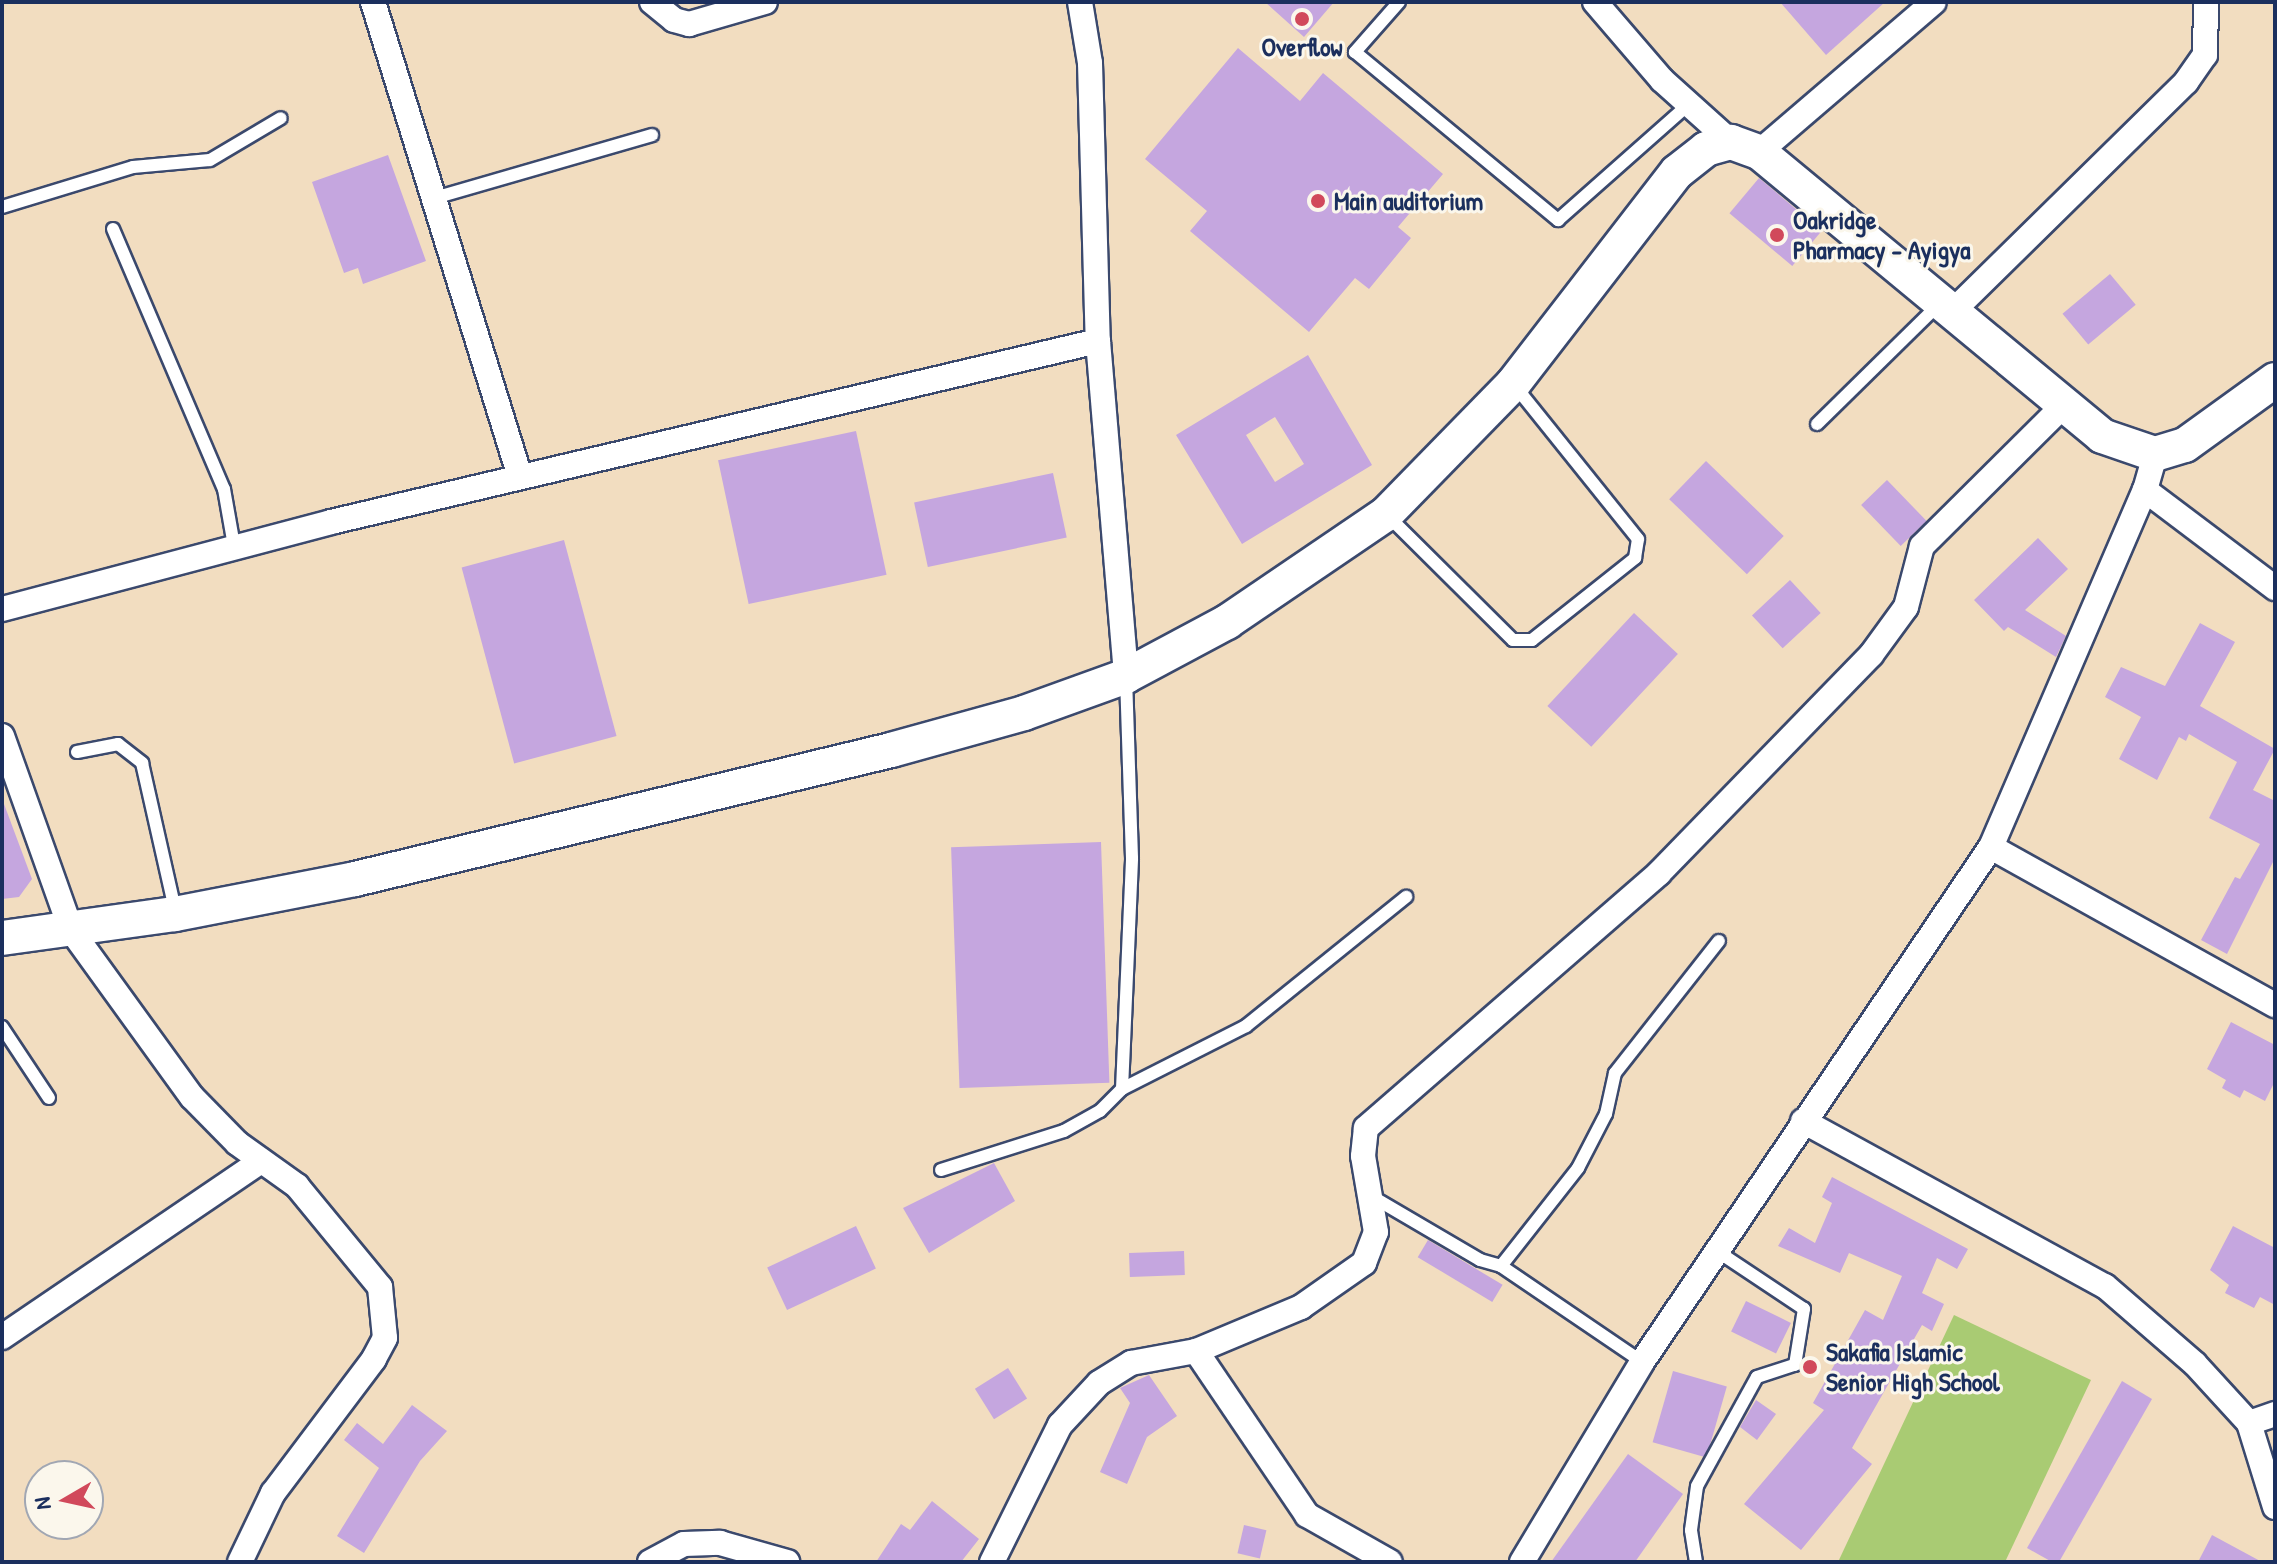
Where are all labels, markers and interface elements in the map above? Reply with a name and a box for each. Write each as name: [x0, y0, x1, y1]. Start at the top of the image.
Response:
marker: Overflow: [1293, 10, 1311, 28]
place label: Overflow: [1261, 31, 1343, 63]
place label: Main auditorium: [1334, 185, 1483, 217]
marker: Main auditorium: [1309, 192, 1327, 210]
place label: Oakridge Pharmacy - Ayigya: [1793, 204, 1970, 266]
marker: Oakridge Pharmacy - Ayigya: [1768, 226, 1786, 244]
place label: Sakafia Islamic Senior High School: [1826, 1336, 2000, 1398]
marker: Sakafia Islamic Senior High School: [1801, 1358, 1819, 1376]
north arrow: [24, 1460, 104, 1540]
text: N: [27, 1495, 58, 1512]

